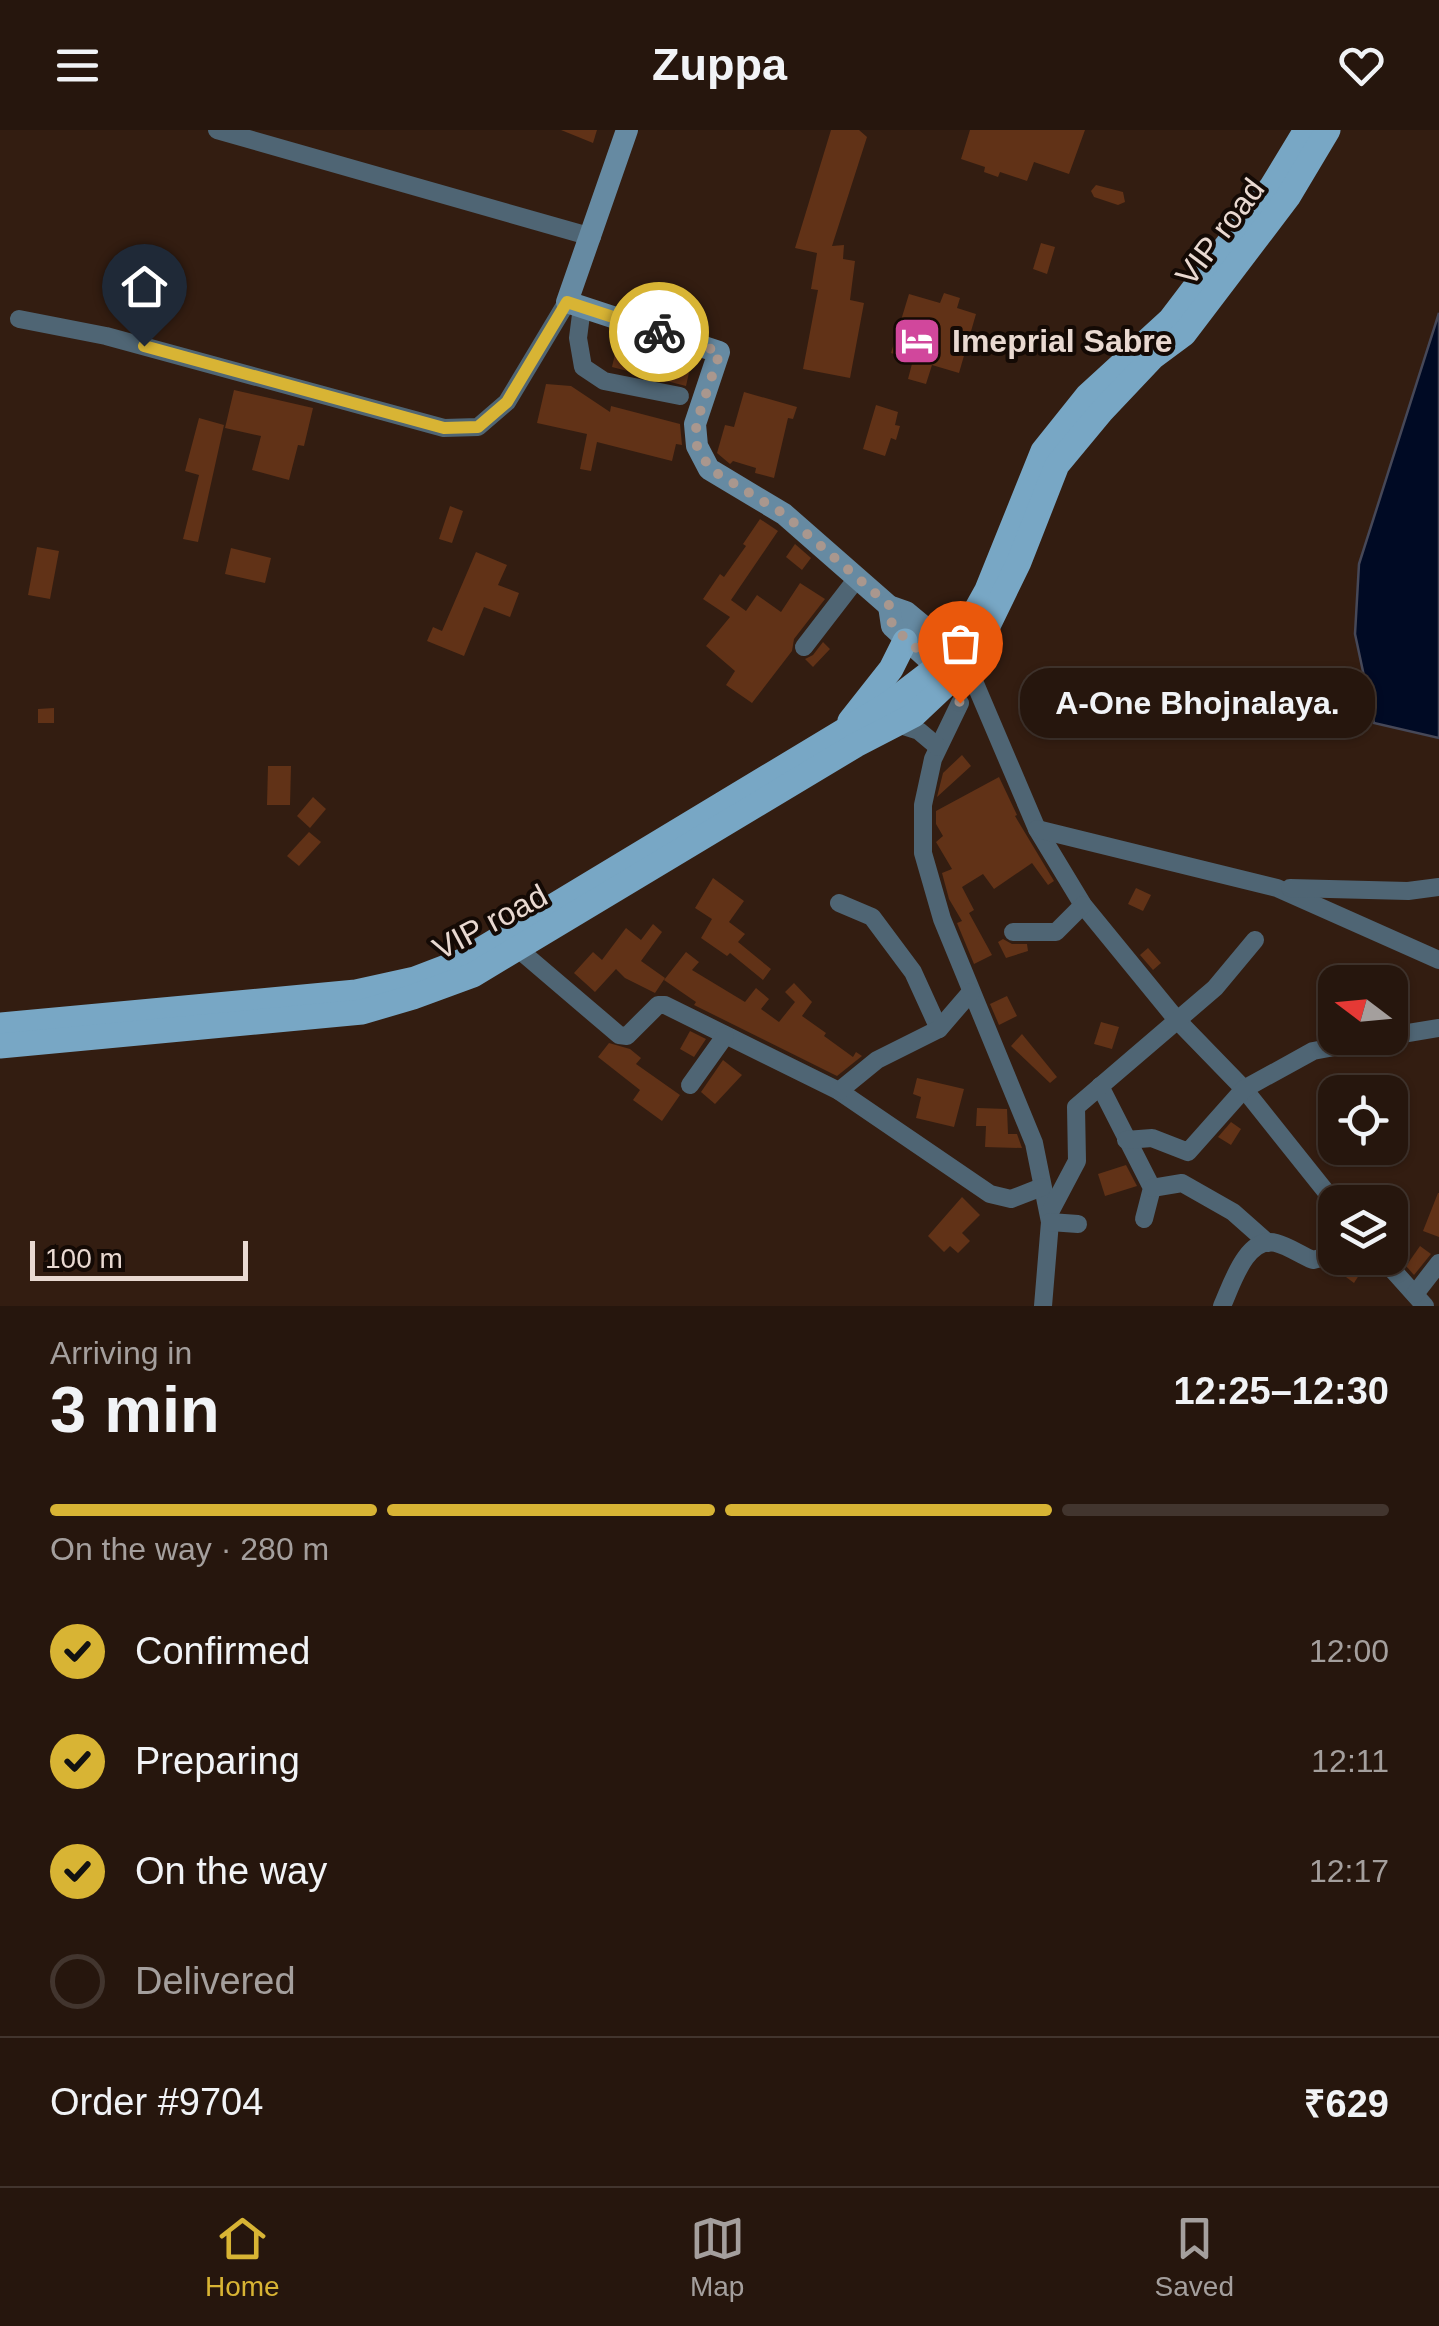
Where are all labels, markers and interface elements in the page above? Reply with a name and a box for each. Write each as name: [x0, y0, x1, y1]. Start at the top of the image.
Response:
icon: menu: [50, 38, 105, 93]
icon: heart: [1334, 38, 1389, 93]
text: Zuppa: [652, 39, 787, 90]
street label: VIP road: [1168, 172, 1272, 292]
pin: [102, 244, 187, 347]
icon: home: [117, 259, 172, 314]
courier: [609, 282, 709, 382]
icon: bike: [632, 305, 687, 360]
hotel icon: Imeprial Sabre: [891, 315, 943, 367]
place label: Imeprial Sabre: [952, 323, 1173, 359]
pin: [918, 601, 1003, 704]
icon: bag: [933, 616, 988, 671]
callout: A-One Bhojnalaya.: [1020, 668, 1375, 738]
text: A-One Bhojnalaya.: [1055, 685, 1340, 721]
street label: VIP road: [427, 877, 553, 967]
north arrow: [1318, 965, 1408, 1055]
map controls: [1318, 965, 1408, 1275]
button: locate: [1318, 1075, 1408, 1165]
button: layers: [1318, 1185, 1408, 1275]
scale bar: [30, 1236, 248, 1280]
text: 100 m: [45, 1243, 123, 1274]
text: Arriving in: [50, 1335, 192, 1371]
text: 12:25–12:30: [1173, 1370, 1389, 1412]
text: 3 min: [50, 1373, 220, 1446]
text: On the way · 280 m: [50, 1531, 329, 1567]
icon: check: [50, 1624, 105, 1679]
text: Confirmed: [135, 1630, 310, 1672]
text: 12:00: [1309, 1633, 1389, 1669]
icon: check: [50, 1734, 105, 1789]
text: Preparing: [135, 1740, 300, 1782]
text: 12:11: [1311, 1743, 1389, 1779]
icon: check: [50, 1844, 105, 1899]
text: On the way: [135, 1850, 327, 1892]
text: 12:17: [1309, 1853, 1389, 1889]
text: Delivered: [135, 1960, 296, 2002]
text: Order #9704: [50, 2081, 263, 2123]
text: ₹629: [1304, 2083, 1389, 2125]
tab: Home: [205, 2211, 280, 2303]
tab: Map: [690, 2211, 745, 2303]
tab: Saved: [1155, 2211, 1234, 2303]

